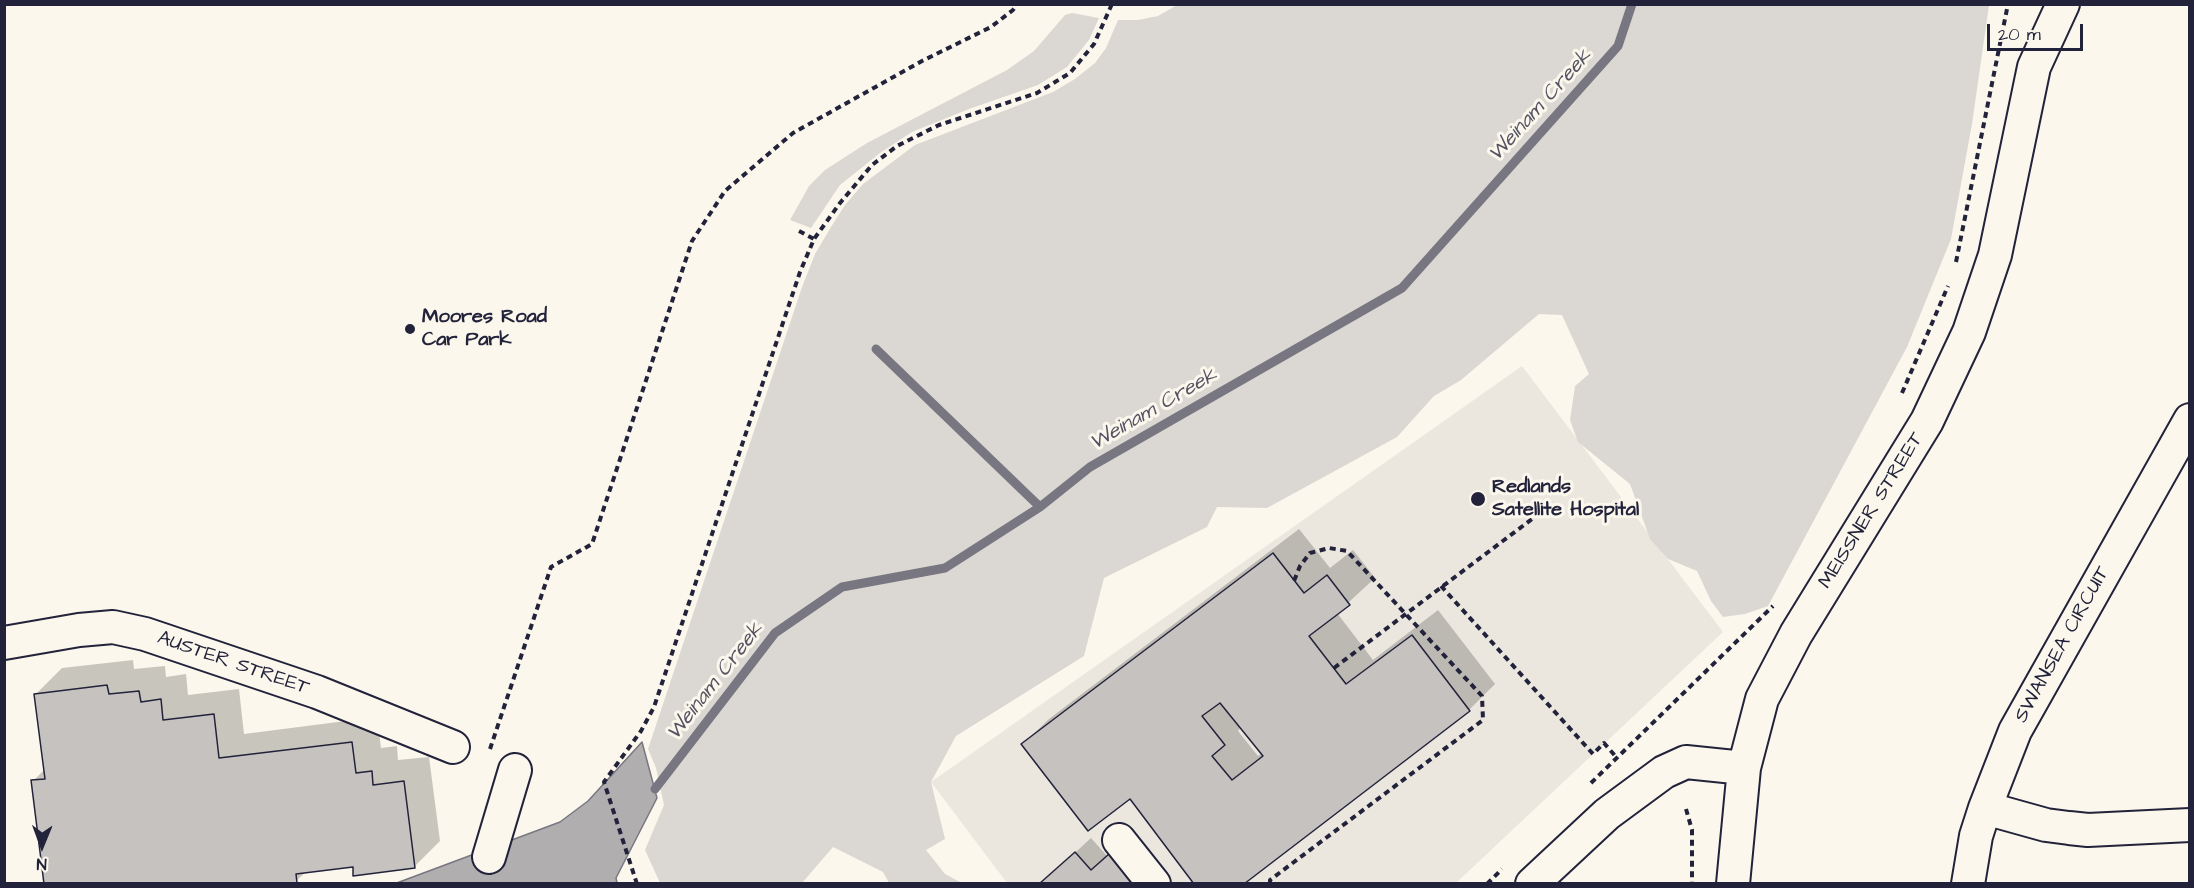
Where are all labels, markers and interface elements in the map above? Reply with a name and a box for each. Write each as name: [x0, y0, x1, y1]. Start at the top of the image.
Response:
scale bar: [1990, 12, 2086, 50]
text: 20 m: [1998, 22, 2041, 47]
water label: Weinam Creek: [1484, 45, 1598, 167]
place label: Moores Road Car Park: [422, 306, 547, 353]
marker: Moores Road Car Park: [403, 322, 417, 336]
water label: Weinam Creek: [1086, 364, 1222, 456]
street label: MEISSNER STREET: [1814, 429, 1930, 593]
place label: Redlands Satellite Hospital: [1492, 476, 1639, 523]
marker: Redlands Satellite Hospital: [1469, 490, 1487, 508]
street label: SWANSEA CIRCUIT: [2010, 563, 2116, 727]
water label: Weinam Creek: [662, 618, 770, 746]
street label: AUSTER STREET: [154, 627, 312, 701]
north arrow: [12, 816, 72, 876]
text: N: [36, 853, 47, 875]

